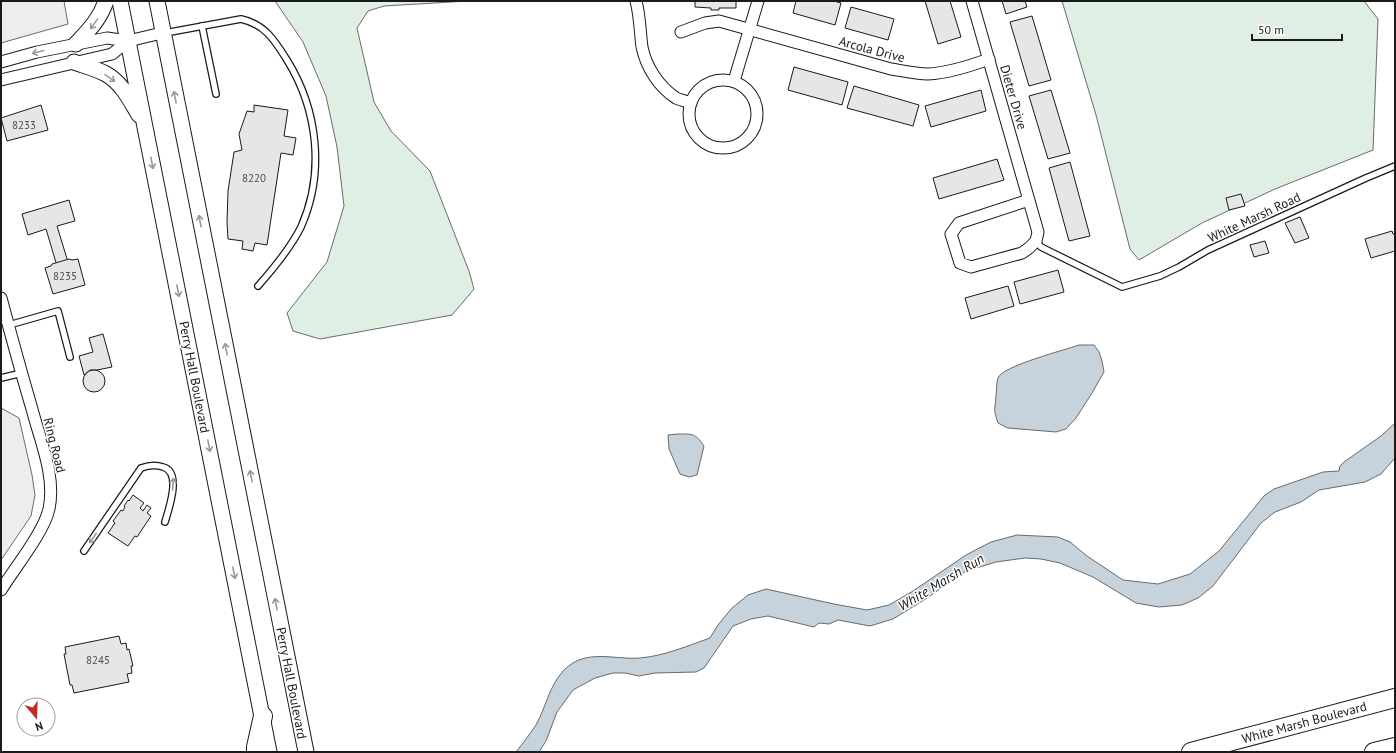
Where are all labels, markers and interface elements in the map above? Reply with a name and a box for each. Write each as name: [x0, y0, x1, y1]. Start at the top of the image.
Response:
scale bar: [1252, 16, 1342, 42]
one-way arrow: [90, 19, 98, 30]
text: 50 m: [1258, 22, 1284, 37]
street label: Arcola Drive: [837, 33, 907, 66]
one-way arrow: [32, 49, 45, 56]
street label: Dieter Drive: [996, 63, 1031, 131]
one-way arrow: [104, 74, 115, 82]
one-way arrow: [171, 91, 179, 104]
house number: 8233: [12, 118, 36, 132]
one-way arrow: [148, 157, 156, 170]
house number: 8220: [242, 171, 266, 185]
street label: White Marsh Road: [1205, 189, 1303, 246]
one-way arrow: [196, 215, 204, 228]
house number: 8235: [53, 269, 77, 283]
one-way arrow: [174, 284, 182, 297]
street label: Perry Hall Boulevard: [175, 320, 214, 434]
one-way arrow: [221, 343, 229, 356]
street label: Ring Road: [39, 416, 70, 474]
one-way arrow: [205, 439, 213, 452]
one-way arrow: [247, 470, 255, 483]
one-way arrow: [169, 477, 176, 490]
one-way arrow: [89, 532, 97, 543]
water label: White Marsh Run: [895, 549, 987, 615]
one-way arrow: [230, 566, 238, 579]
one-way arrow: [272, 598, 280, 611]
street label: Perry Hall Boulevard: [272, 626, 311, 740]
house number: 8245: [86, 653, 110, 667]
north arrow: [16, 697, 56, 737]
street label: White Marsh Boulevard: [1240, 698, 1368, 747]
text: N: [34, 719, 45, 734]

